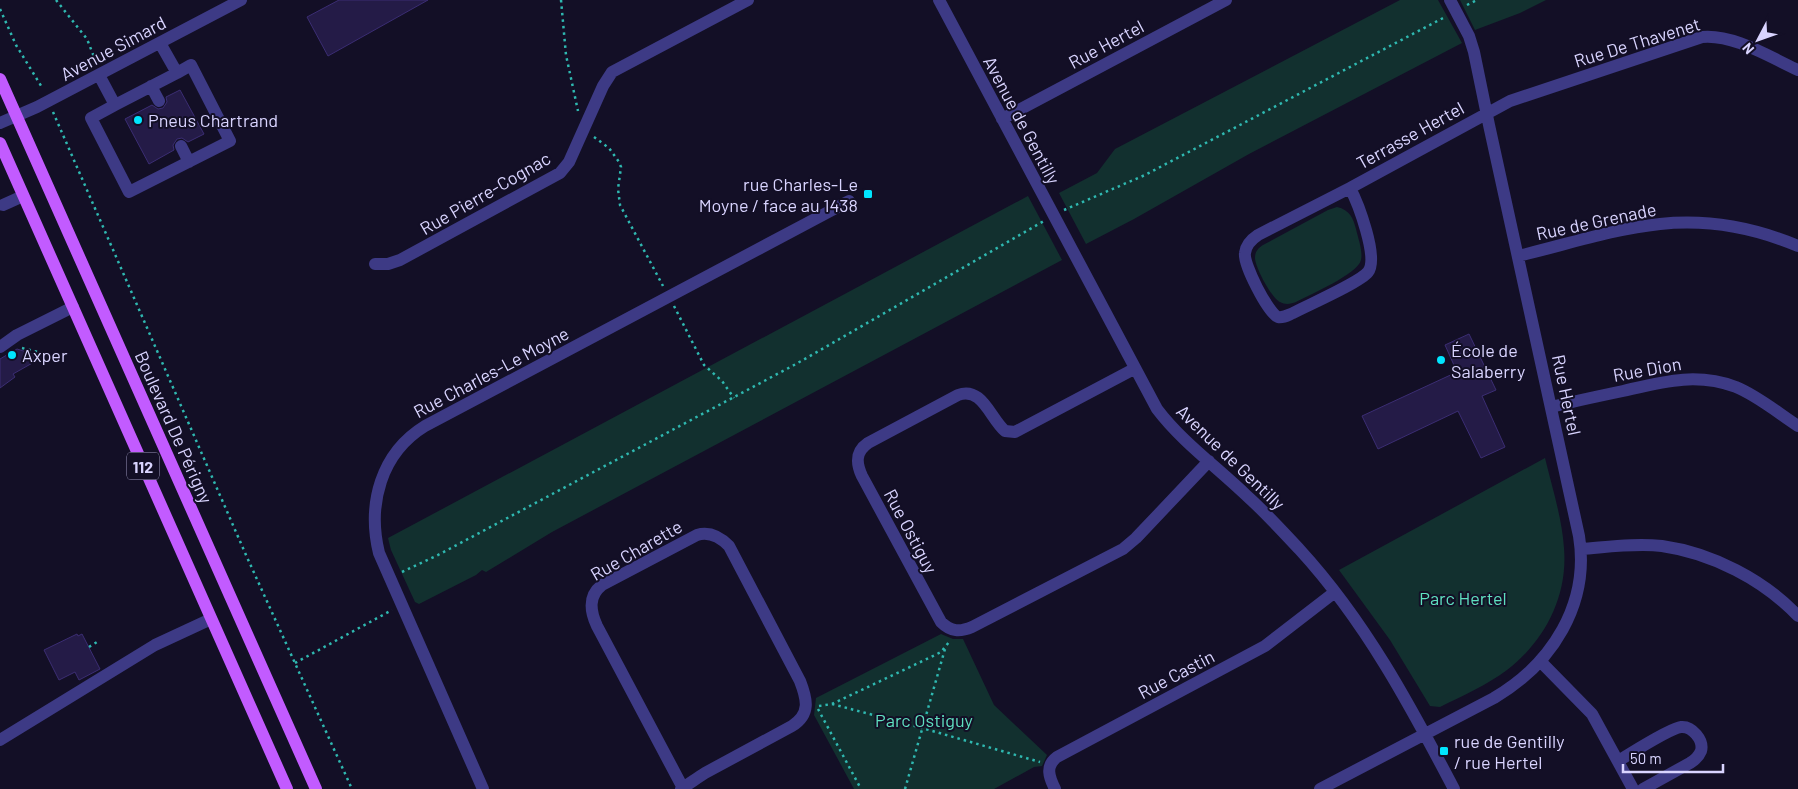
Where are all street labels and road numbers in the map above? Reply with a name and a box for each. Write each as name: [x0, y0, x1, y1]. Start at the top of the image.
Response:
street label: Avenue Simard: [57, 11, 169, 85]
street label: Rue De Thavenet: [1571, 12, 1703, 72]
street label: Rue Hertel: [1065, 15, 1147, 73]
street label: Avenue de Gentilly: [979, 52, 1065, 188]
street label: Terrasse Hertel: [1353, 96, 1467, 174]
street label: Rue Pierre-Cognac: [416, 147, 554, 239]
street label: Rue de Grenade: [1534, 198, 1658, 244]
street label: Rue Charles-Le Moyne: [410, 322, 572, 422]
street label: Boulevard De Périgny: [130, 347, 218, 507]
street label: Rue Dion: [1611, 352, 1683, 386]
street label: Rue Hertel: [1548, 353, 1586, 437]
street label: Avenue de Gentilly: [1172, 400, 1290, 514]
road number: 112: [127, 452, 159, 480]
street label: Rue Ostiguy: [880, 485, 942, 577]
street label: Rue Charette: [586, 515, 686, 585]
street label: Rue Castin: [1134, 645, 1218, 703]

